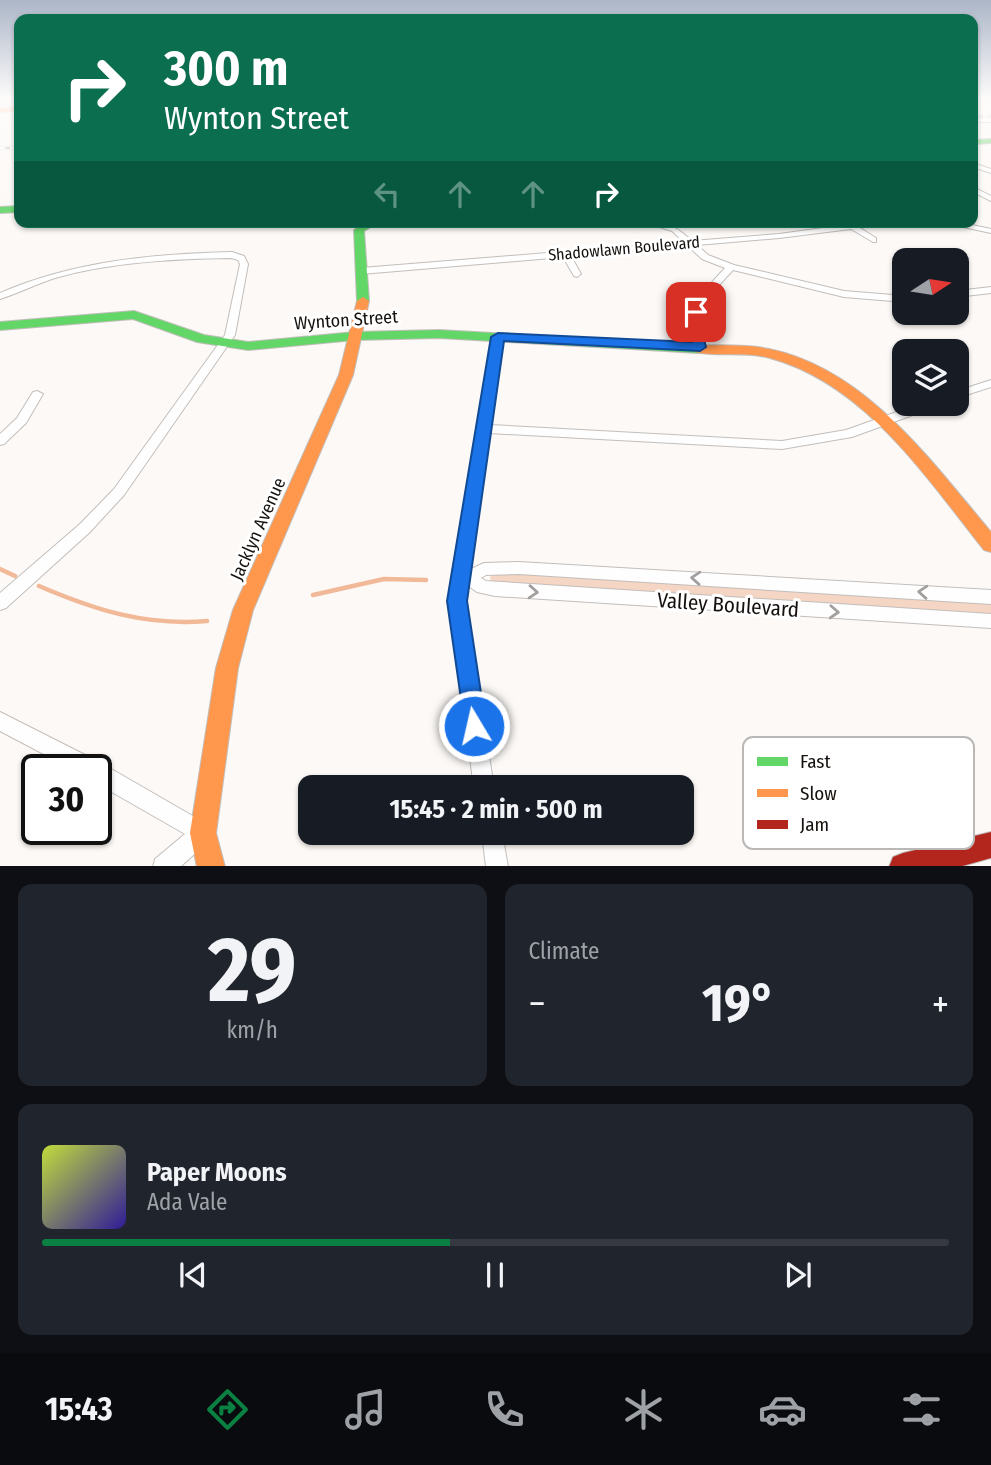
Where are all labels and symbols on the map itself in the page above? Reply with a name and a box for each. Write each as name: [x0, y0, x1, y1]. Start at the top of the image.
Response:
street label: Shadowlawn Boulevard: [547, 232, 701, 265]
north arrow: [892, 248, 970, 326]
pin: [666, 282, 726, 342]
street label: Wynton Street: [293, 305, 399, 335]
street label: Jacklyn Avenue: [226, 474, 291, 584]
one-way arrow: [690, 571, 701, 586]
one-way arrow: [528, 585, 539, 600]
one-way arrow: [917, 585, 928, 600]
street label: Valley Boulevard: [656, 587, 800, 623]
one-way arrow: [828, 604, 839, 619]
position arrow: [437, 689, 511, 763]
legend: [743, 737, 974, 849]
text: Fast: [800, 750, 831, 773]
speed limit sign: 30: [21, 754, 112, 845]
text: Slow: [800, 782, 837, 805]
text: Jam: [800, 813, 829, 836]

